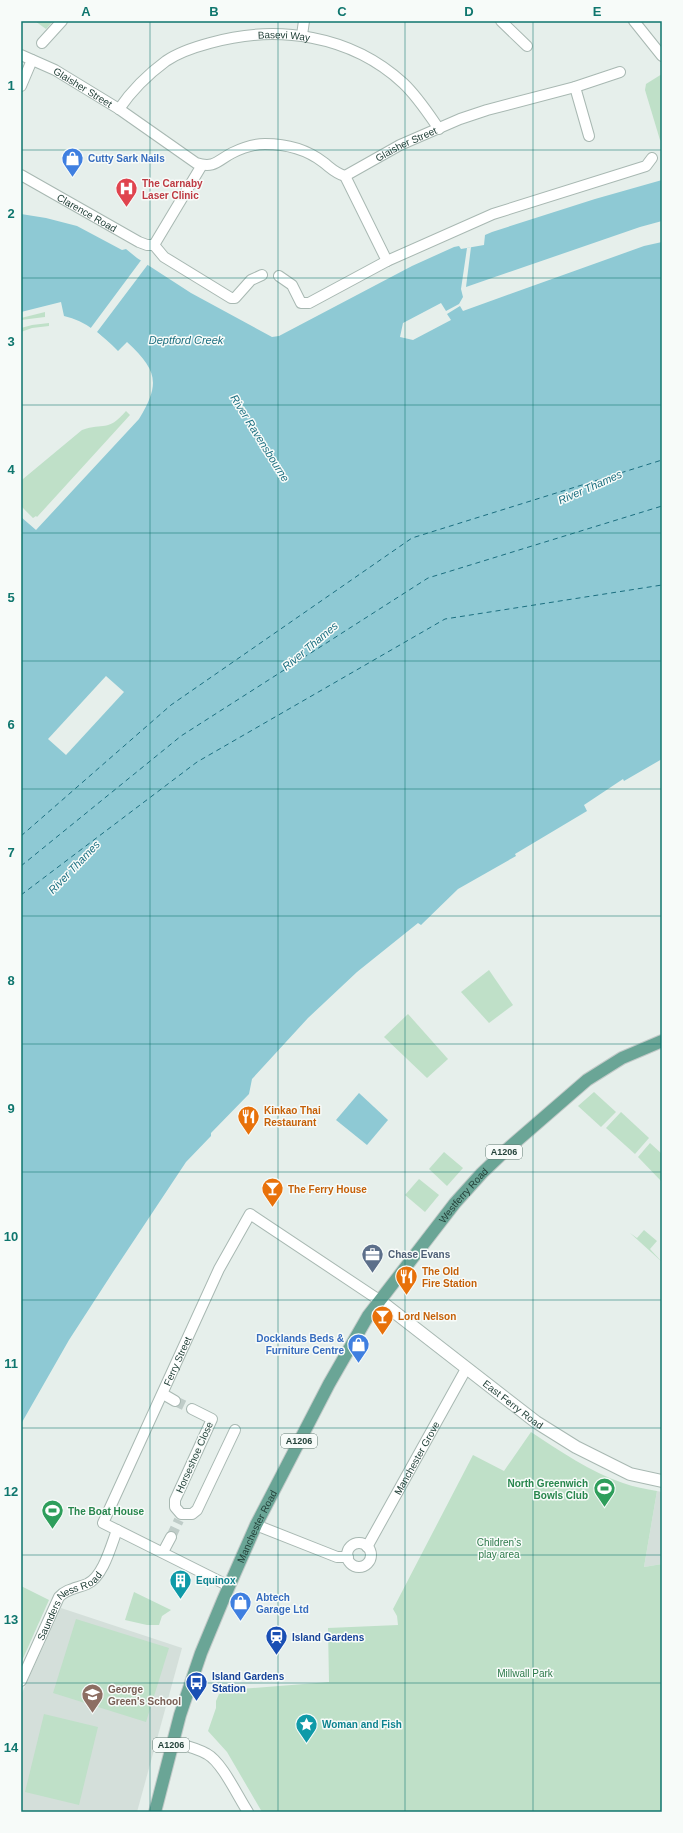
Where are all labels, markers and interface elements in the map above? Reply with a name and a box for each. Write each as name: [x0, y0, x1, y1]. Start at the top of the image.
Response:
text: A: [81, 4, 91, 19]
text: B: [209, 4, 219, 19]
text: C: [337, 4, 347, 19]
text: D: [464, 4, 474, 19]
text: E: [593, 4, 602, 19]
street label: Basevi Way: [257, 29, 311, 43]
street label: Glaisher Street: [51, 65, 114, 110]
text: 1: [7, 78, 15, 93]
street label: Glaisher Street: [374, 125, 439, 164]
shop icon: Cutty Sark Nails: [59, 145, 85, 178]
place label: Cutty Sark Nails: [88, 153, 165, 164]
hospital icon: The Carnaby Laser Clinic: [113, 176, 139, 209]
place label: The Carnaby Laser Clinic: [142, 178, 203, 201]
street label: Clarence Road: [55, 192, 119, 234]
text: 2: [7, 206, 15, 221]
text: 3: [7, 334, 15, 349]
water label: Deptford Creek: [149, 334, 224, 346]
water label: River Ravensbourne: [228, 392, 292, 484]
text: 4: [7, 462, 15, 477]
water label: River Thames: [556, 467, 624, 506]
text: 5: [7, 590, 15, 605]
water label: River Thames: [280, 619, 340, 673]
text: 6: [7, 717, 15, 732]
water label: River Thames: [46, 838, 102, 896]
text: 7: [7, 845, 15, 860]
text: 8: [7, 973, 15, 988]
text: 9: [7, 1101, 15, 1116]
restaurant icon: Kinkao Thai Restaurant: [235, 1103, 261, 1136]
place label: Kinkao Thai Restaurant: [264, 1105, 321, 1128]
road number: A1206: [486, 1145, 522, 1159]
street label: Westferry Road: [437, 1166, 490, 1225]
bar icon: The Ferry House: [260, 1176, 286, 1209]
place label: The Ferry House: [288, 1184, 367, 1195]
text: 10: [4, 1229, 18, 1244]
office icon: Chase Evans: [360, 1241, 386, 1274]
place label: Chase Evans: [388, 1249, 451, 1260]
restaurant icon: The Old Fire Station: [394, 1264, 420, 1297]
place label: The Old Fire Station: [422, 1266, 477, 1289]
bar icon: Lord Nelson: [370, 1303, 396, 1336]
place label: Lord Nelson: [398, 1311, 456, 1322]
shop icon: Docklands Beds & Furniture Centre: [346, 1331, 372, 1364]
place label: Docklands Beds & Furniture Centre: [256, 1333, 344, 1356]
street label: Ferry Street: [161, 1335, 194, 1387]
text: 11: [4, 1356, 18, 1371]
street label: East Ferry Road: [481, 1378, 545, 1431]
street label: Manchester Grove: [392, 1419, 442, 1497]
street label: Horseshoe Close: [174, 1420, 215, 1494]
road number: A1206: [281, 1434, 317, 1448]
sports icon: North Greenwich Bowls Club: [591, 1476, 617, 1509]
place label: North Greenwich Bowls Club: [507, 1478, 588, 1501]
text: 12: [4, 1484, 18, 1499]
street label: Manchester Road: [235, 1488, 279, 1564]
sports icon: The Boat House: [40, 1498, 66, 1531]
place label: The Boat House: [68, 1506, 145, 1517]
park label: Children’s play area: [477, 1537, 521, 1560]
building icon: Equinox: [168, 1567, 194, 1600]
street label: Saunders Ness Road: [35, 1569, 104, 1642]
place label: Equinox: [196, 1575, 236, 1586]
shop icon: Abtech Garage Ltd: [227, 1590, 253, 1623]
place label: Abtech Garage Ltd: [256, 1592, 309, 1615]
text: 13: [4, 1612, 18, 1627]
station icon: Island Gardens: [264, 1624, 290, 1657]
place label: Island Gardens: [292, 1632, 365, 1643]
park label: Millwall Park: [497, 1668, 554, 1679]
bus stop icon: Island Gardens Station: [183, 1669, 209, 1702]
place label: Island Gardens Station: [212, 1671, 285, 1694]
school or university icon: George Green's School: [79, 1682, 105, 1715]
place label: George Green's School: [108, 1684, 181, 1707]
place icon: Woman and Fish: [293, 1711, 319, 1744]
place label: Woman and Fish: [322, 1719, 402, 1730]
road number: A1206: [153, 1738, 189, 1752]
text: 14: [4, 1740, 19, 1755]

